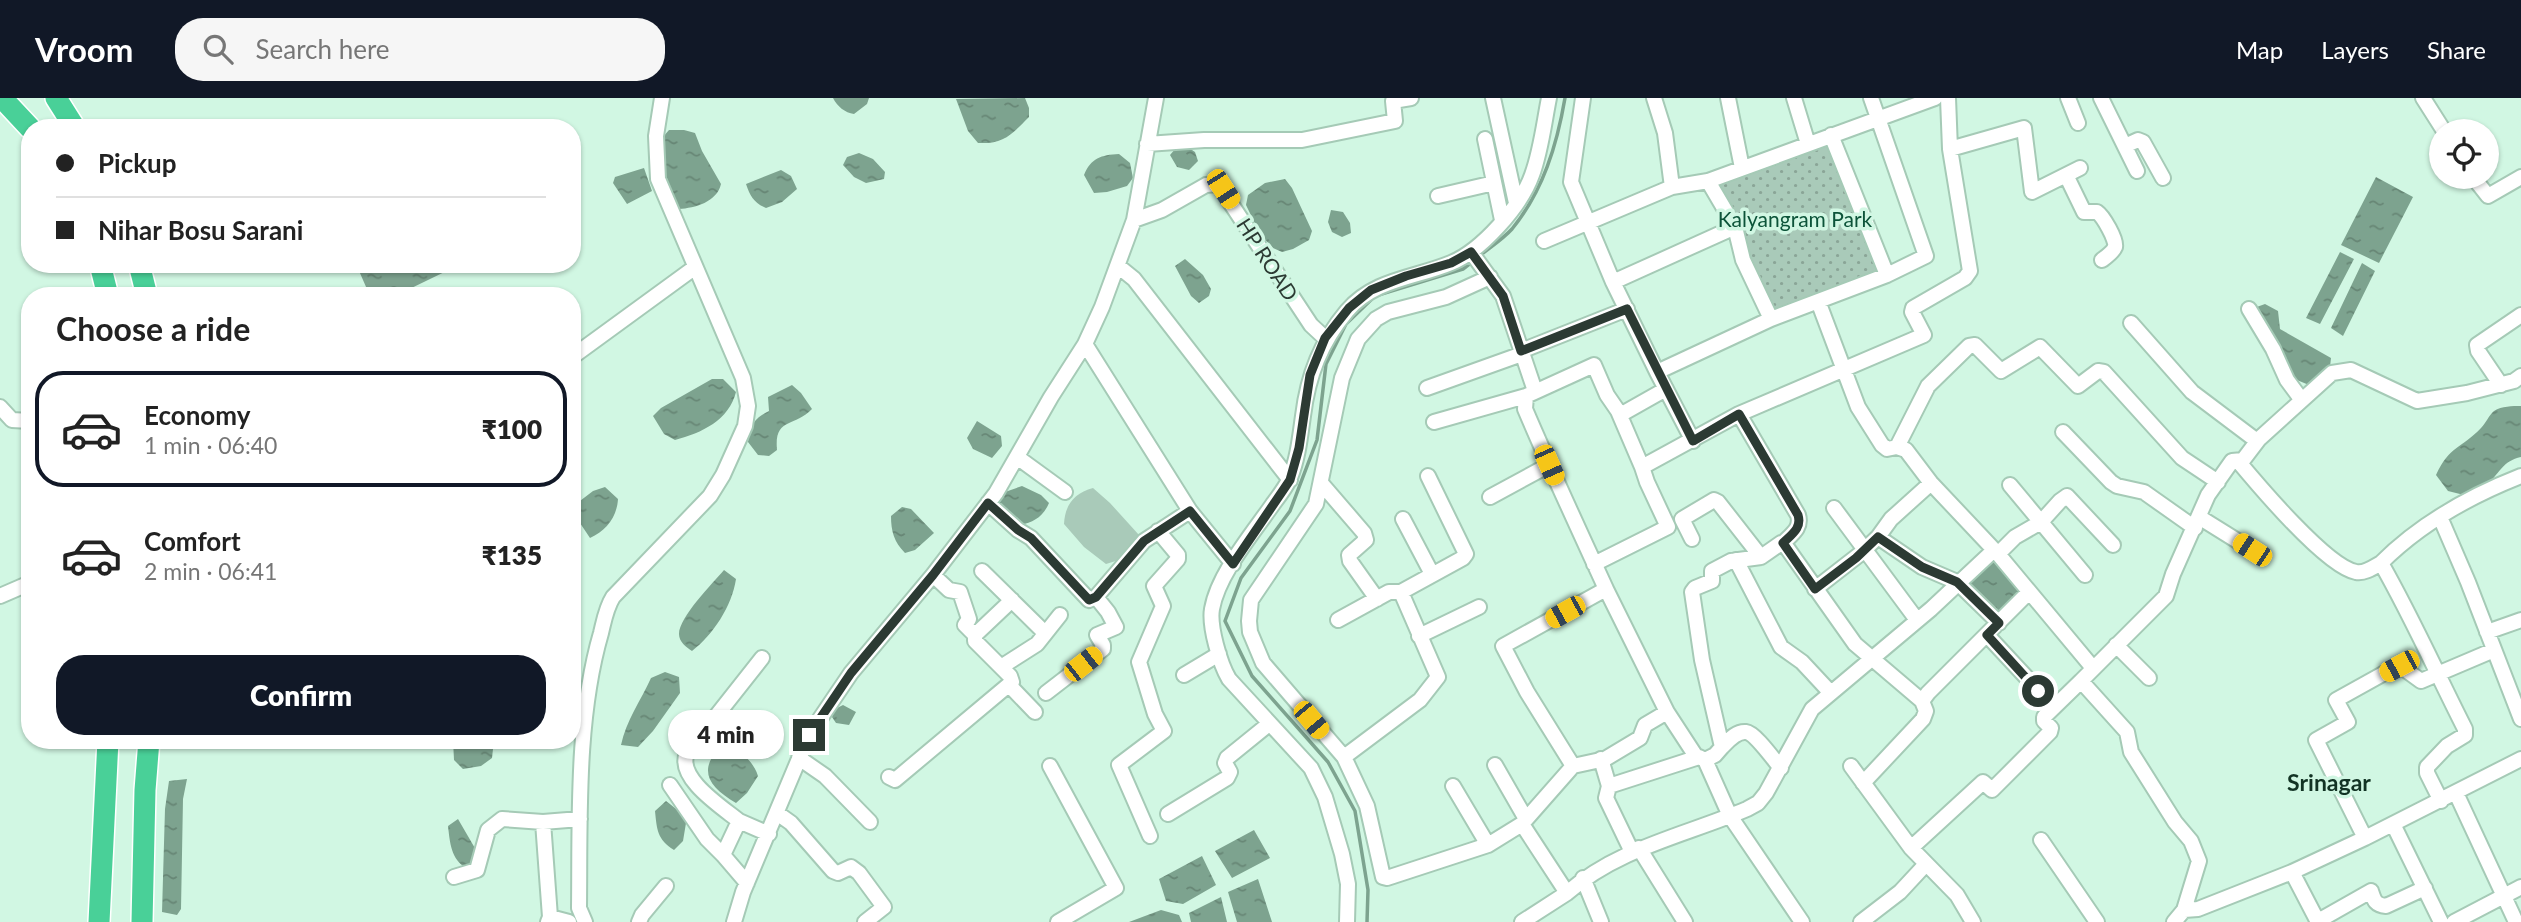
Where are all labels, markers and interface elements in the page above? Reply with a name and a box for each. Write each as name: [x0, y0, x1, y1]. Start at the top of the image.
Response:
search box: [175, 18, 665, 81]
text: Vroom: [35, 29, 133, 69]
icon: search: [199, 30, 237, 68]
text: Search here: [255, 33, 390, 65]
text: Map: [2236, 35, 2283, 64]
text: Layers: [2321, 35, 2389, 64]
text: Share: [2427, 35, 2486, 64]
map controls: [2429, 119, 2499, 189]
button: locate: [2429, 119, 2499, 189]
text: Pickup: [98, 147, 177, 179]
car: [1203, 166, 1244, 212]
park label: Kalyangram Park: [1718, 206, 1873, 231]
street label: HP ROAD: [1232, 213, 1304, 305]
text: Nihar Bosu Sarani: [98, 214, 303, 246]
text: Choose a ride: [56, 309, 250, 348]
icon: car: [60, 398, 123, 461]
text: Economy: [144, 399, 250, 431]
text: ₹100: [482, 413, 542, 445]
text: 1 min · 06:40: [144, 431, 277, 459]
car: [1531, 442, 1568, 488]
icon: car: [60, 524, 123, 587]
text: Comfort: [144, 525, 241, 557]
car: [2229, 530, 2276, 570]
text: ₹135: [482, 539, 542, 571]
text: 2 min · 06:41: [144, 557, 277, 585]
car: [1542, 593, 1589, 631]
car: [1060, 643, 1107, 685]
car: [2376, 647, 2423, 685]
button: Confirm: [56, 655, 546, 735]
route start: [2022, 675, 2054, 707]
car: [1290, 697, 1333, 743]
callout: 4 min: [669, 710, 784, 760]
route end: [793, 719, 825, 751]
text: 4 min: [697, 720, 755, 748]
district label: Srinagar: [2287, 768, 2371, 796]

